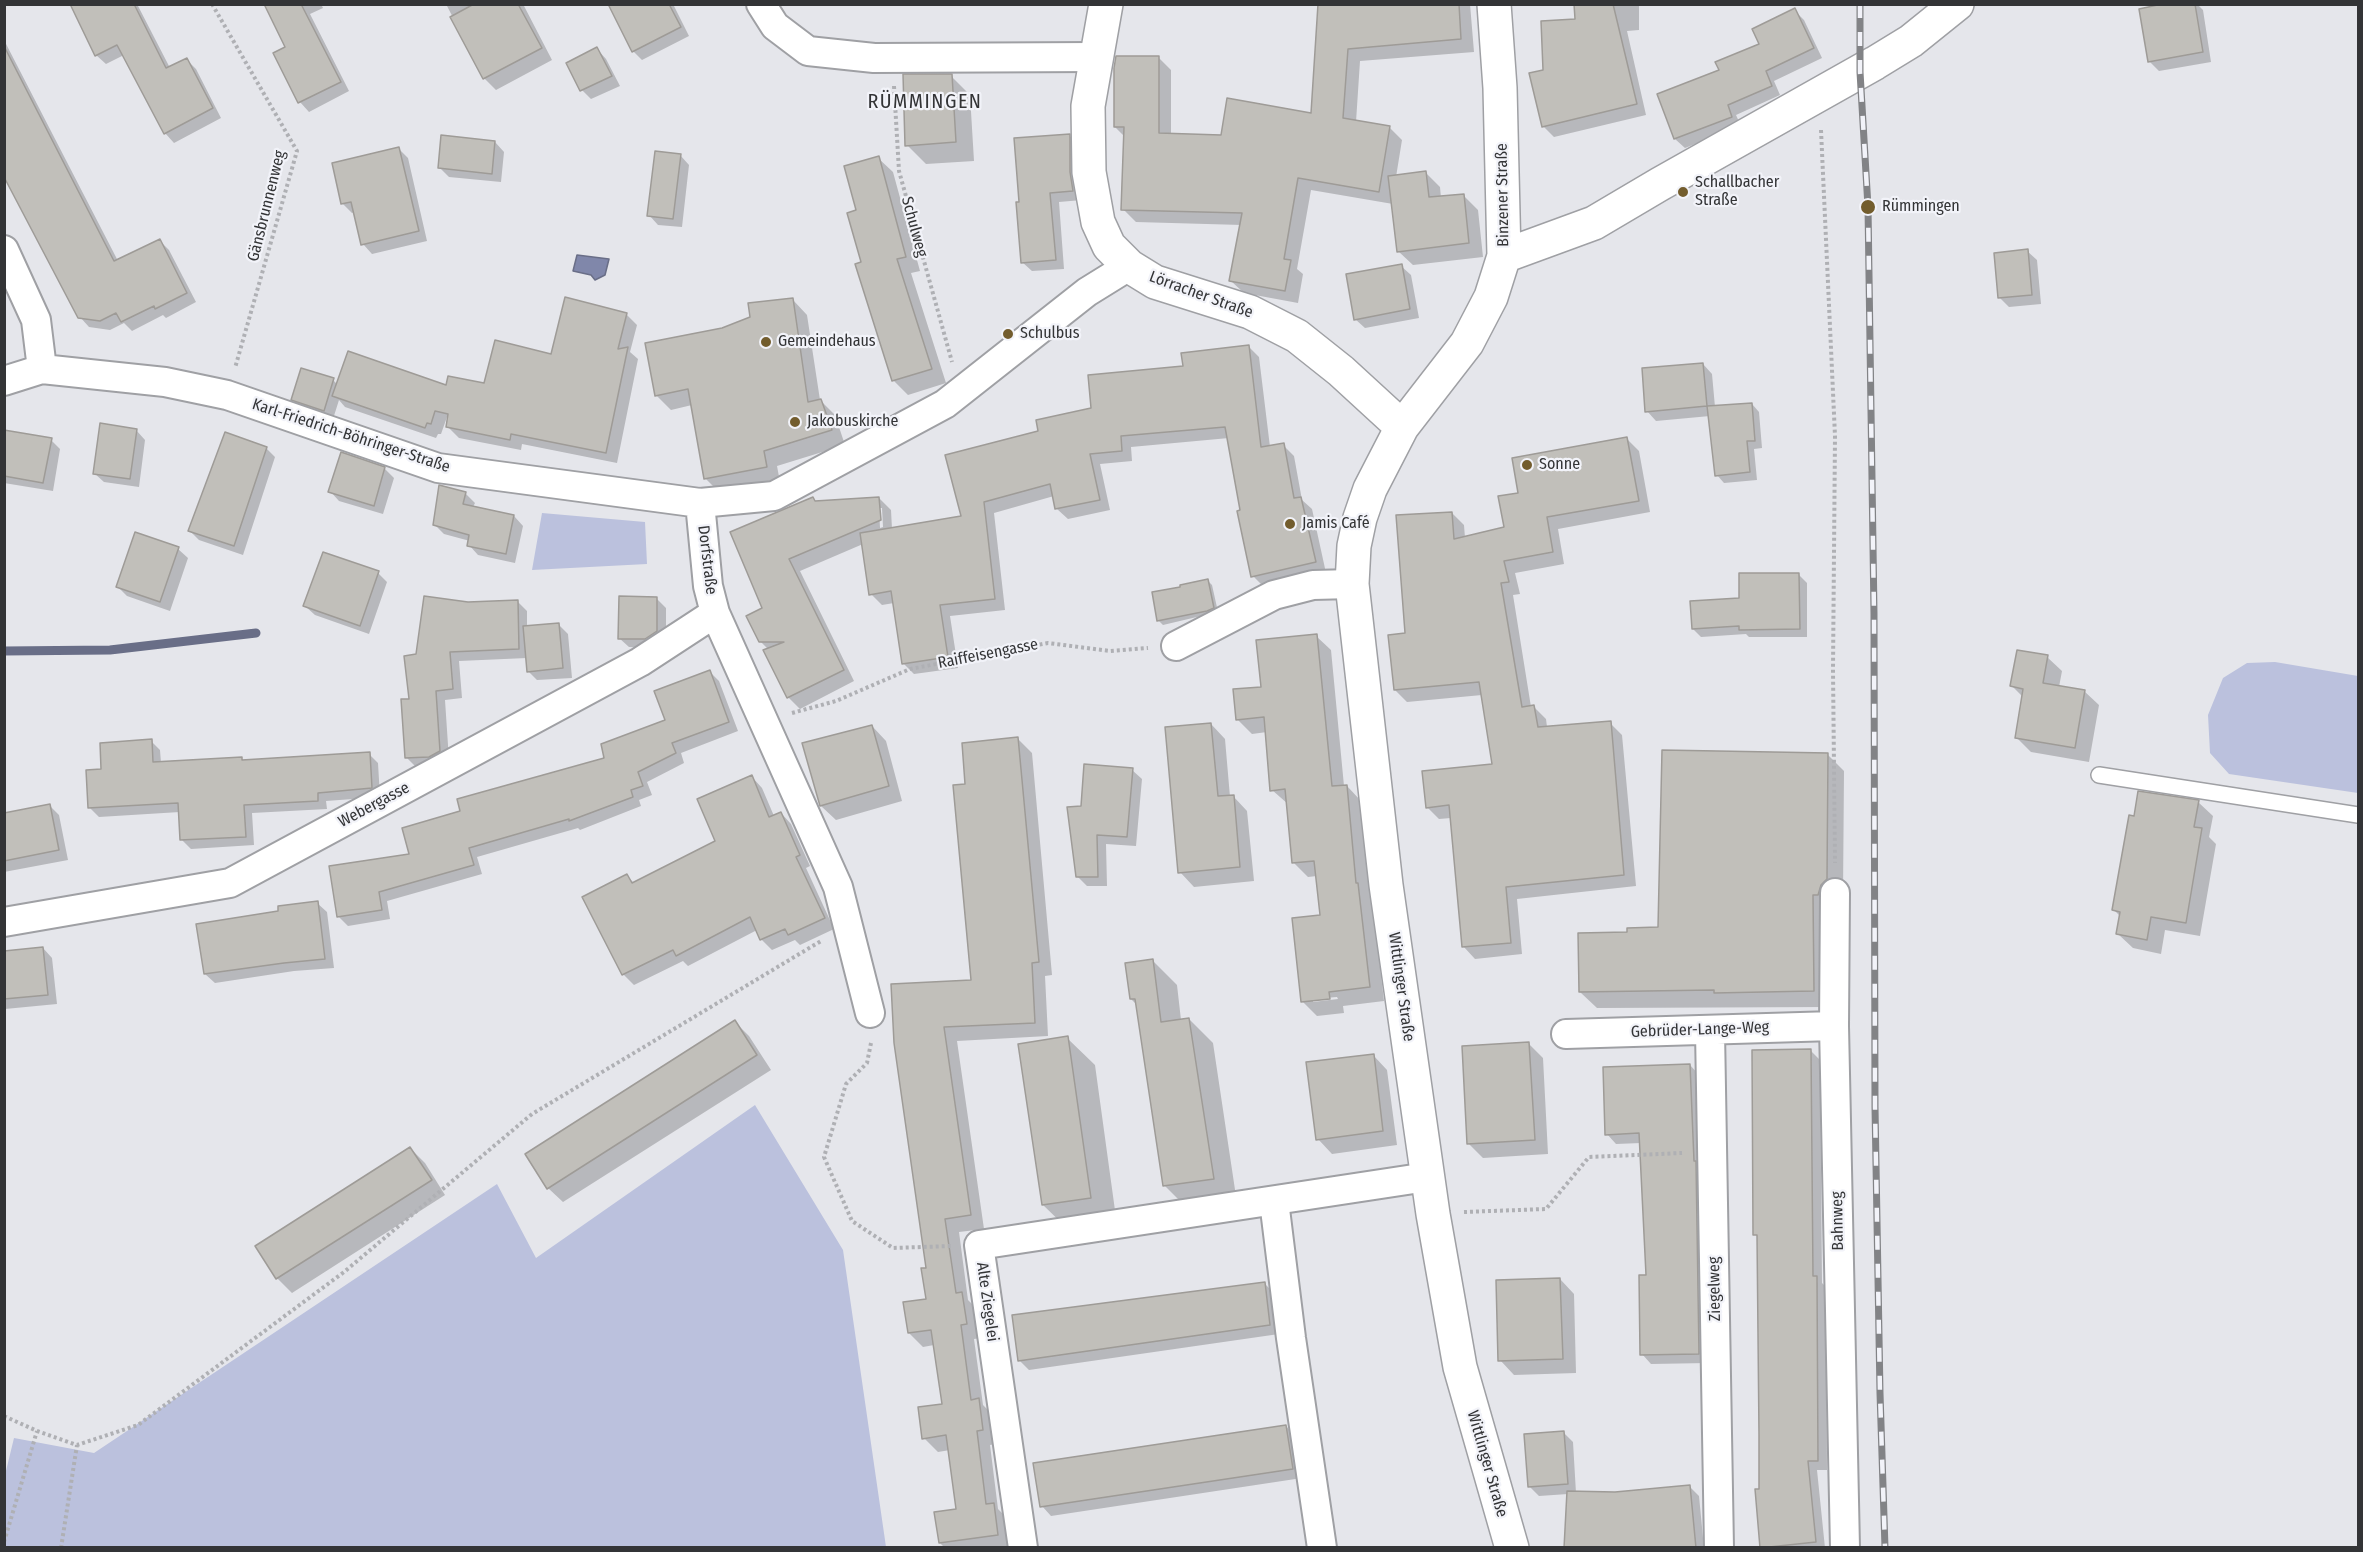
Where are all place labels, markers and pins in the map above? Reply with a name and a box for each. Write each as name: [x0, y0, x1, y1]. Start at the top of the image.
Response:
place label: Schallbacher Straße: [1695, 173, 1779, 211]
marker: Schallbacher Straße: [1676, 185, 1690, 199]
place label: Rümmingen: [1882, 197, 1960, 217]
marker: Rümmingen: [1859, 198, 1877, 216]
place label: Schulbus: [1020, 324, 1080, 344]
marker: Schulbus: [1001, 327, 1015, 341]
place label: Gemeindehaus: [778, 332, 876, 352]
marker: Gemeindehaus: [759, 335, 773, 349]
place label: Jakobuskirche: [807, 412, 898, 432]
marker: Jakobuskirche: [788, 415, 802, 429]
place label: Sonne: [1539, 455, 1580, 475]
marker: Sonne: [1520, 458, 1534, 472]
place label: Jamis Café: [1302, 514, 1370, 534]
marker: Jamis Café: [1283, 517, 1297, 531]

